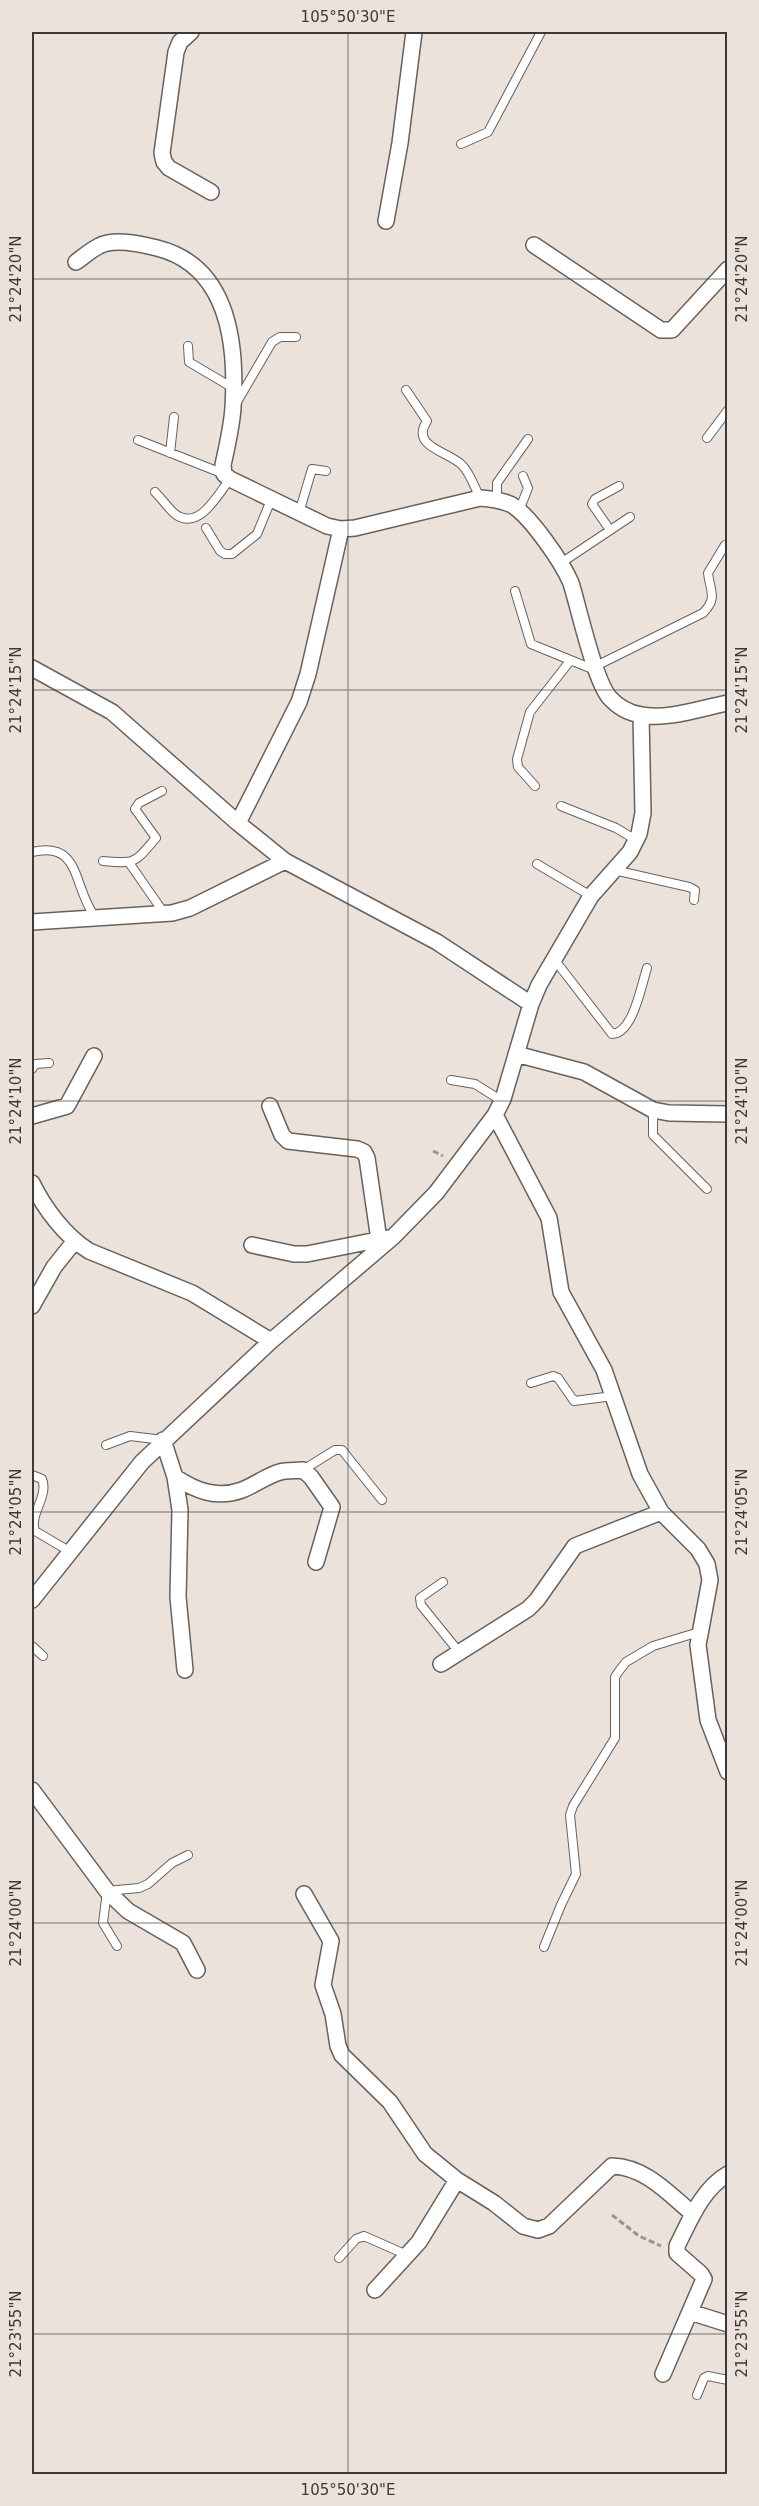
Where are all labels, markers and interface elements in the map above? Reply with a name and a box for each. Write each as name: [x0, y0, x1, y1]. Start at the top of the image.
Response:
text: 105°50'30"E: [301, 8, 395, 26]
text: 21°24'20"N: [7, 235, 25, 323]
text: 21°24'20"N: [733, 235, 751, 323]
text: 21°24'15"N: [7, 646, 25, 734]
text: 21°24'15"N: [733, 646, 751, 734]
text: 21°24'10"N: [7, 1057, 25, 1145]
text: 21°24'10"N: [733, 1057, 751, 1145]
text: 21°24'05"N: [7, 1468, 25, 1556]
text: 21°24'05"N: [733, 1468, 751, 1556]
text: 21°24'00"N: [7, 1879, 25, 1967]
text: 21°24'00"N: [733, 1879, 751, 1967]
text: 21°23'55"N: [7, 2290, 25, 2378]
text: 21°23'55"N: [733, 2290, 751, 2378]
text: 105°50'30"E: [301, 2481, 395, 2499]

